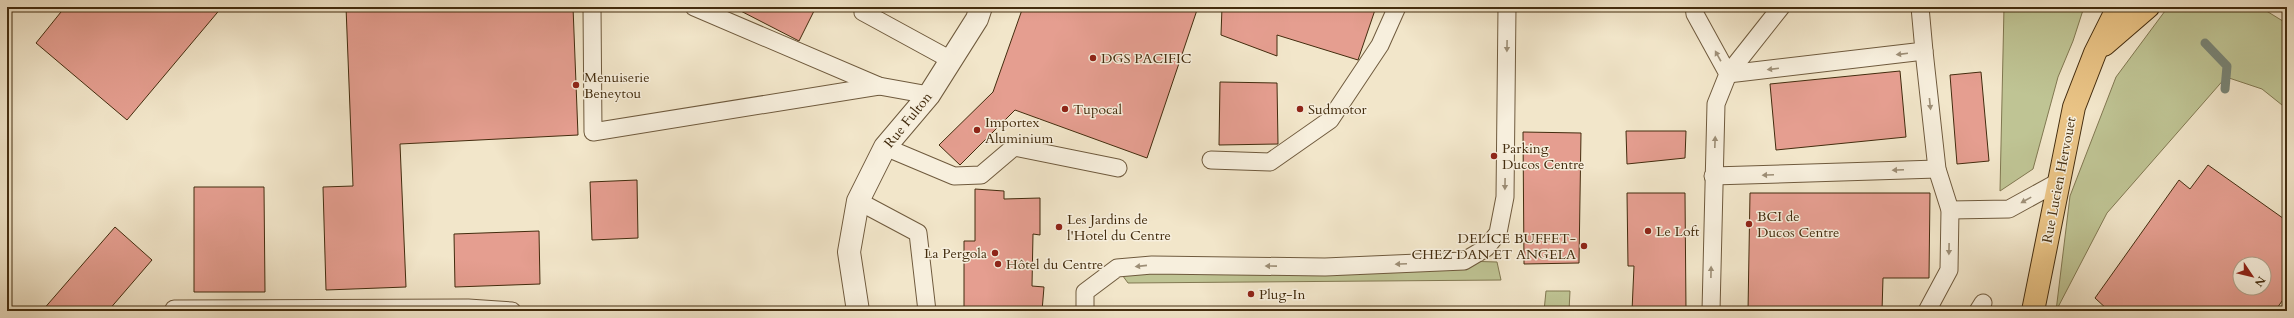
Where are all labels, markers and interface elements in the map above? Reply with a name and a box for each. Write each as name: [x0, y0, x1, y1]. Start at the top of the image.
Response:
one-way arrow: [1504, 40, 1510, 53]
place label: DGS PACIFIC: [1101, 49, 1192, 68]
one-way arrow: [1715, 50, 1721, 62]
one-way arrow: [1896, 51, 1908, 57]
marker: DGS PACIFIC: [1088, 53, 1098, 63]
one-way arrow: [1767, 65, 1779, 72]
place label: Menuiserie Beneytou: [584, 68, 650, 103]
marker: Menuiserie Beneytou: [571, 80, 581, 90]
street label: Rue Fulton: [880, 88, 936, 152]
one-way arrow: [1927, 98, 1933, 110]
place label: Tupocal: [1073, 100, 1122, 119]
place label: Sudmotor: [1308, 100, 1368, 119]
marker: Tupocal: [1060, 104, 1070, 114]
marker: Sudmotor: [1295, 104, 1305, 114]
place label: Importex Aluminium: [985, 113, 1054, 148]
street label: Rue Lucien Hervouet: [2037, 115, 2081, 245]
marker: Importex Aluminium: [972, 125, 982, 135]
one-way arrow: [1711, 136, 1718, 148]
place label: Parking Ducos Centre: [1502, 139, 1584, 174]
marker: Parking Ducos Centre: [1489, 151, 1499, 161]
one-way arrow: [1891, 167, 1904, 173]
one-way arrow: [1762, 171, 1774, 178]
one-way arrow: [1502, 178, 1508, 191]
one-way arrow: [2020, 196, 2032, 203]
place label: BCI de Ducos Centre: [1757, 207, 1839, 242]
place label: Les Jardins de l'Hotel du Centre: [1067, 210, 1171, 245]
marker: BCI de Ducos Centre: [1744, 219, 1754, 229]
marker: Les Jardins de l'Hotel du Centre: [1054, 222, 1064, 232]
place label: Le Loft: [1656, 222, 1700, 241]
marker: Le Loft: [1643, 226, 1653, 236]
place label: DELICE BUFFET- CHEZ DAN ET ANGELA: [1411, 229, 1576, 264]
marker: DELICE BUFFET- CHEZ DAN ET ANGELA: [1579, 241, 1589, 251]
one-way arrow: [1946, 243, 1953, 255]
place label: La Pergola: [924, 244, 987, 263]
marker: La Pergola: [990, 248, 1000, 258]
place label: Hôtel du Centre: [1006, 255, 1103, 274]
north arrow: [2232, 256, 2272, 296]
marker: Hôtel du Centre: [993, 259, 1003, 269]
one-way arrow: [1395, 260, 1407, 267]
one-way arrow: [1135, 263, 1148, 269]
one-way arrow: [1264, 263, 1277, 269]
one-way arrow: [1708, 266, 1715, 278]
text: N: [2251, 273, 2269, 290]
place label: Plug-In: [1259, 285, 1305, 304]
marker: Plug-In: [1246, 289, 1256, 299]

